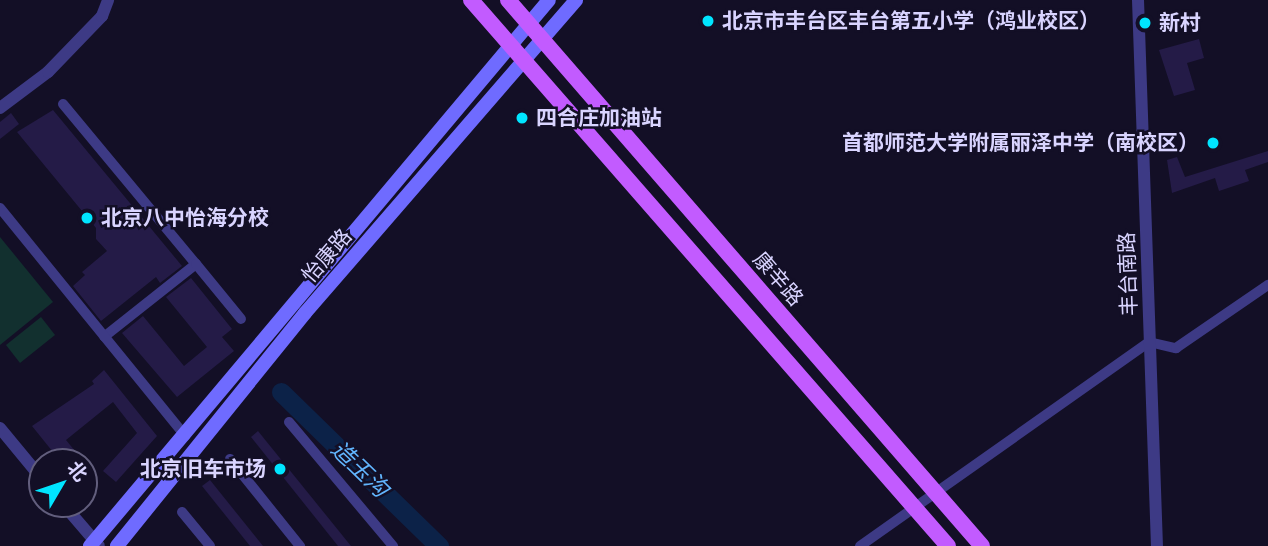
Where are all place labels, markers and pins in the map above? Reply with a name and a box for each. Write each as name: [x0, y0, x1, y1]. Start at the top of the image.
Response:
place label: 北京市丰台区丰台第五小学（鸿业校区）: [722, 8, 1100, 34]
place label: 新村: [1159, 10, 1201, 36]
marker: 北京市丰台区丰台第五小学（鸿业校区）: [700, 13, 716, 29]
marker: 新村: [1137, 15, 1153, 31]
place label: 四合庄加油站: [536, 105, 662, 131]
marker: 四合庄加油站: [514, 110, 530, 126]
place label: 首都师范大学附属丽泽中学（南校区）: [842, 130, 1199, 156]
marker: 首都师范大学附属丽泽中学（南校区）: [1205, 135, 1221, 151]
place label: 北京八中怡海分校: [101, 205, 269, 231]
marker: 北京八中怡海分校: [79, 210, 95, 226]
place label: 北京旧车市场: [140, 456, 266, 482]
marker: 北京旧车市场: [272, 461, 288, 477]

